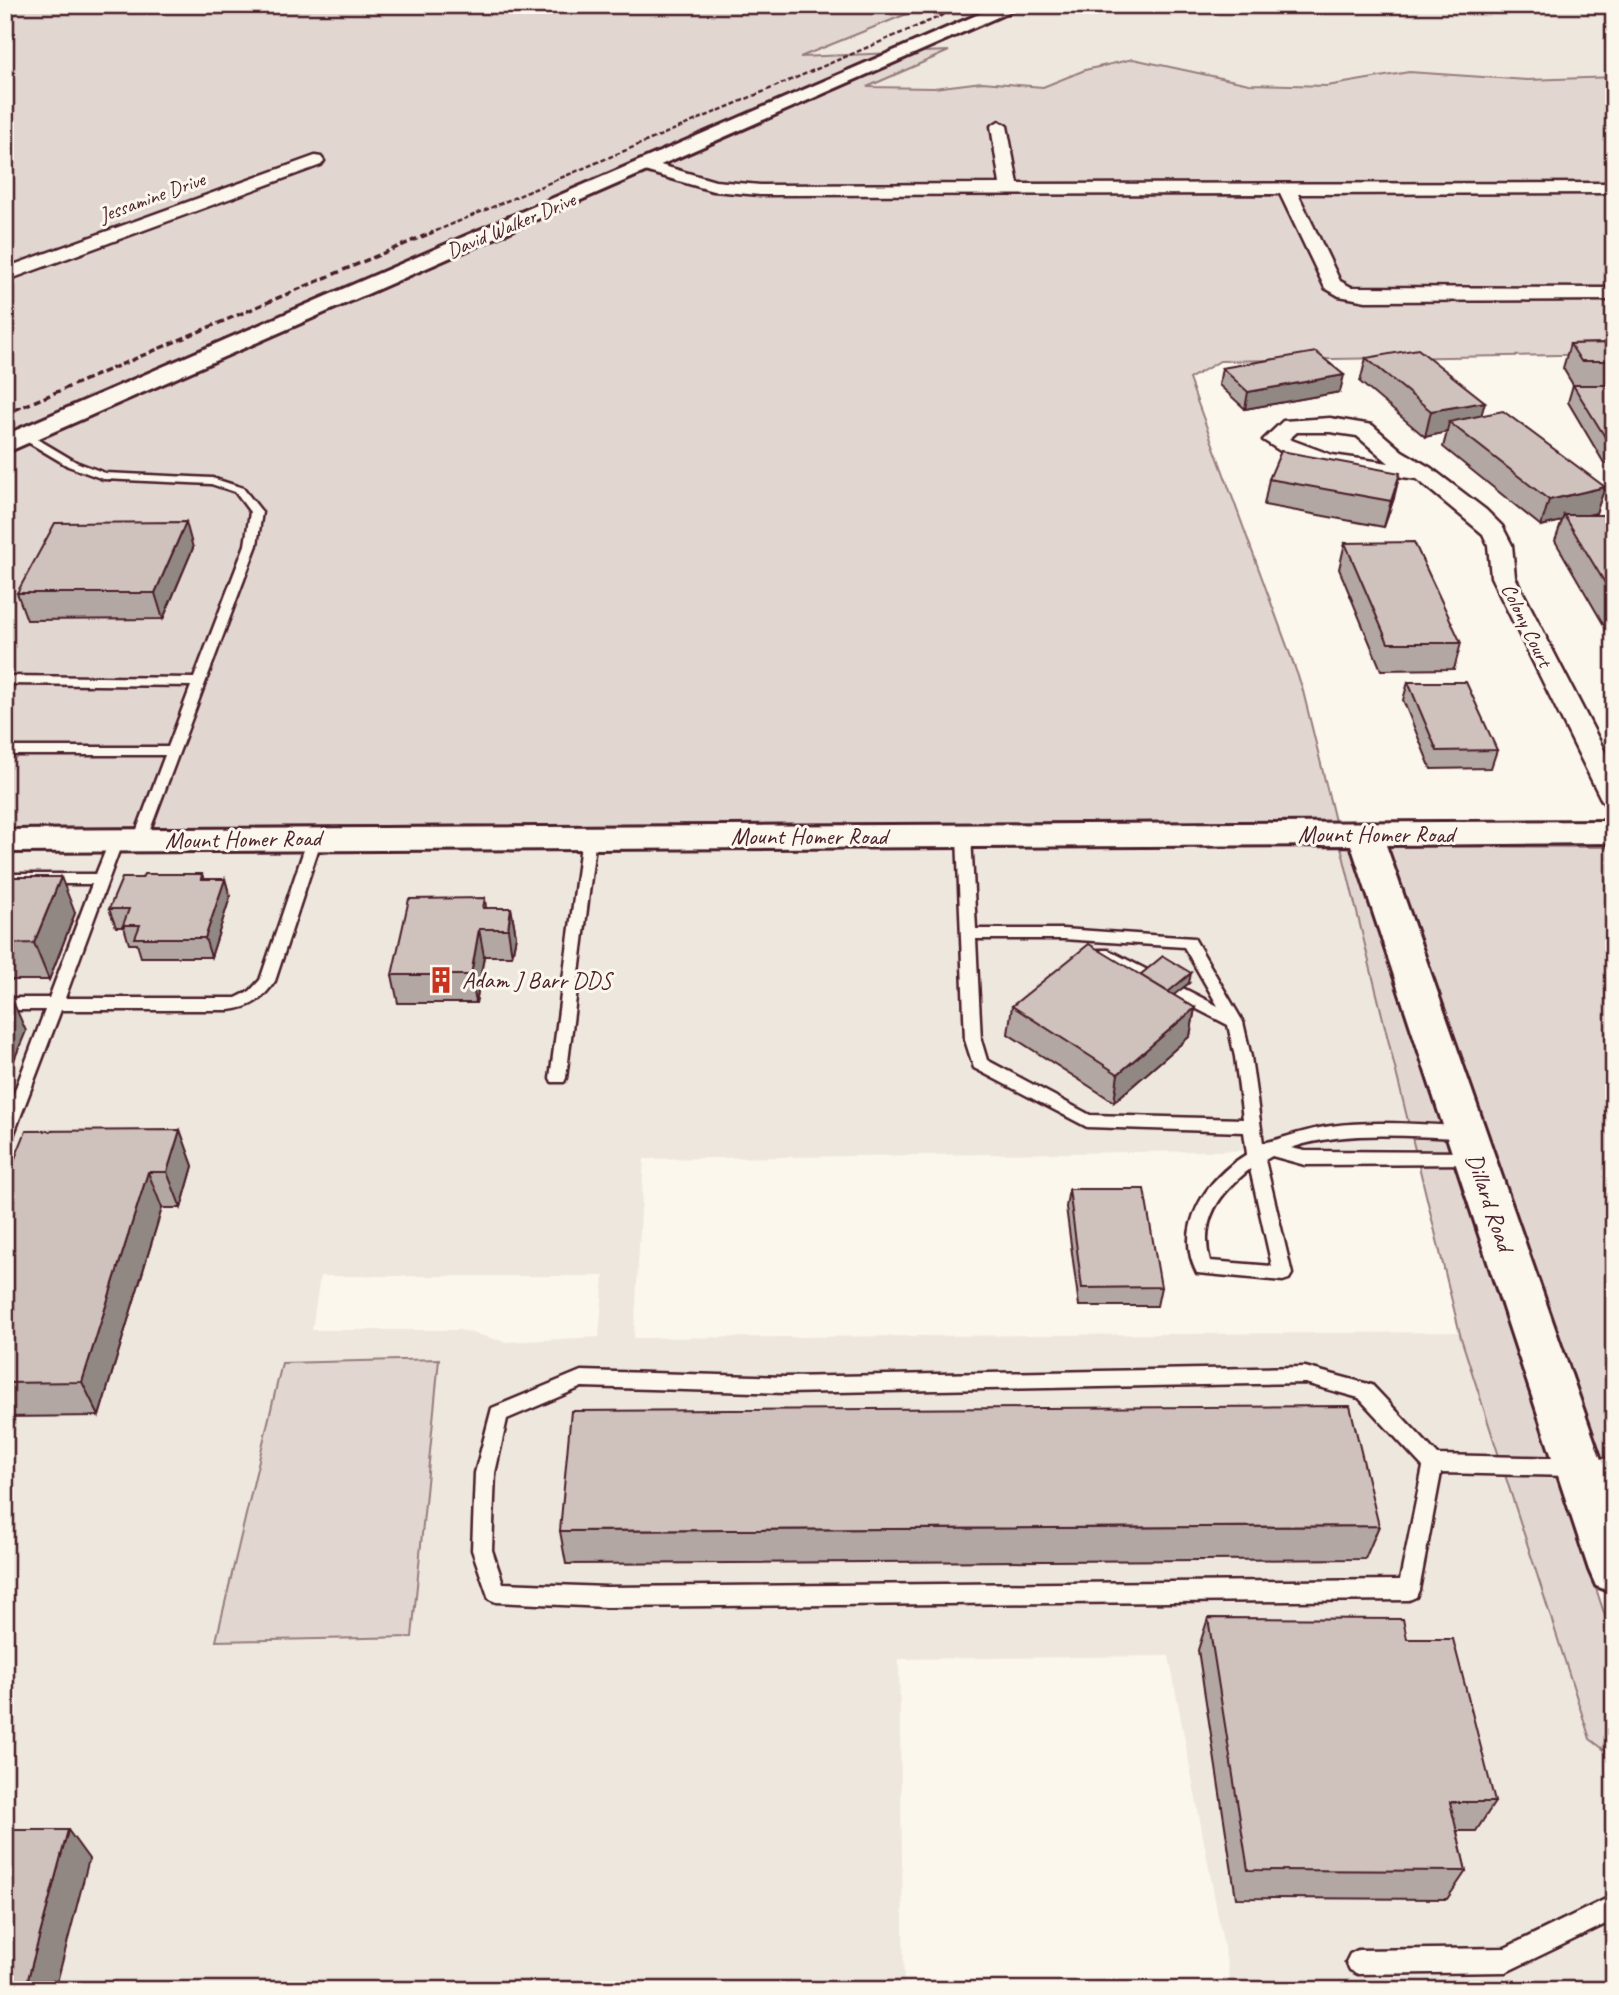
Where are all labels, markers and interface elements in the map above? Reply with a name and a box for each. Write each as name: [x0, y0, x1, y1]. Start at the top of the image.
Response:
street label: Jessamine Drive: [95, 166, 209, 228]
street label: David Walker Drive: [443, 186, 580, 264]
street label: Colony Court: [1496, 579, 1559, 673]
street label: Mount Homer Road: [1298, 819, 1458, 849]
street label: Mount Homer Road: [731, 821, 891, 851]
street label: Mount Homer Road: [165, 823, 325, 855]
building icon: Adam J Barr DDS: [426, 965, 456, 995]
place label: Adam J Barr DDS: [462, 965, 615, 995]
street label: Dillard Road: [1459, 1149, 1522, 1258]

